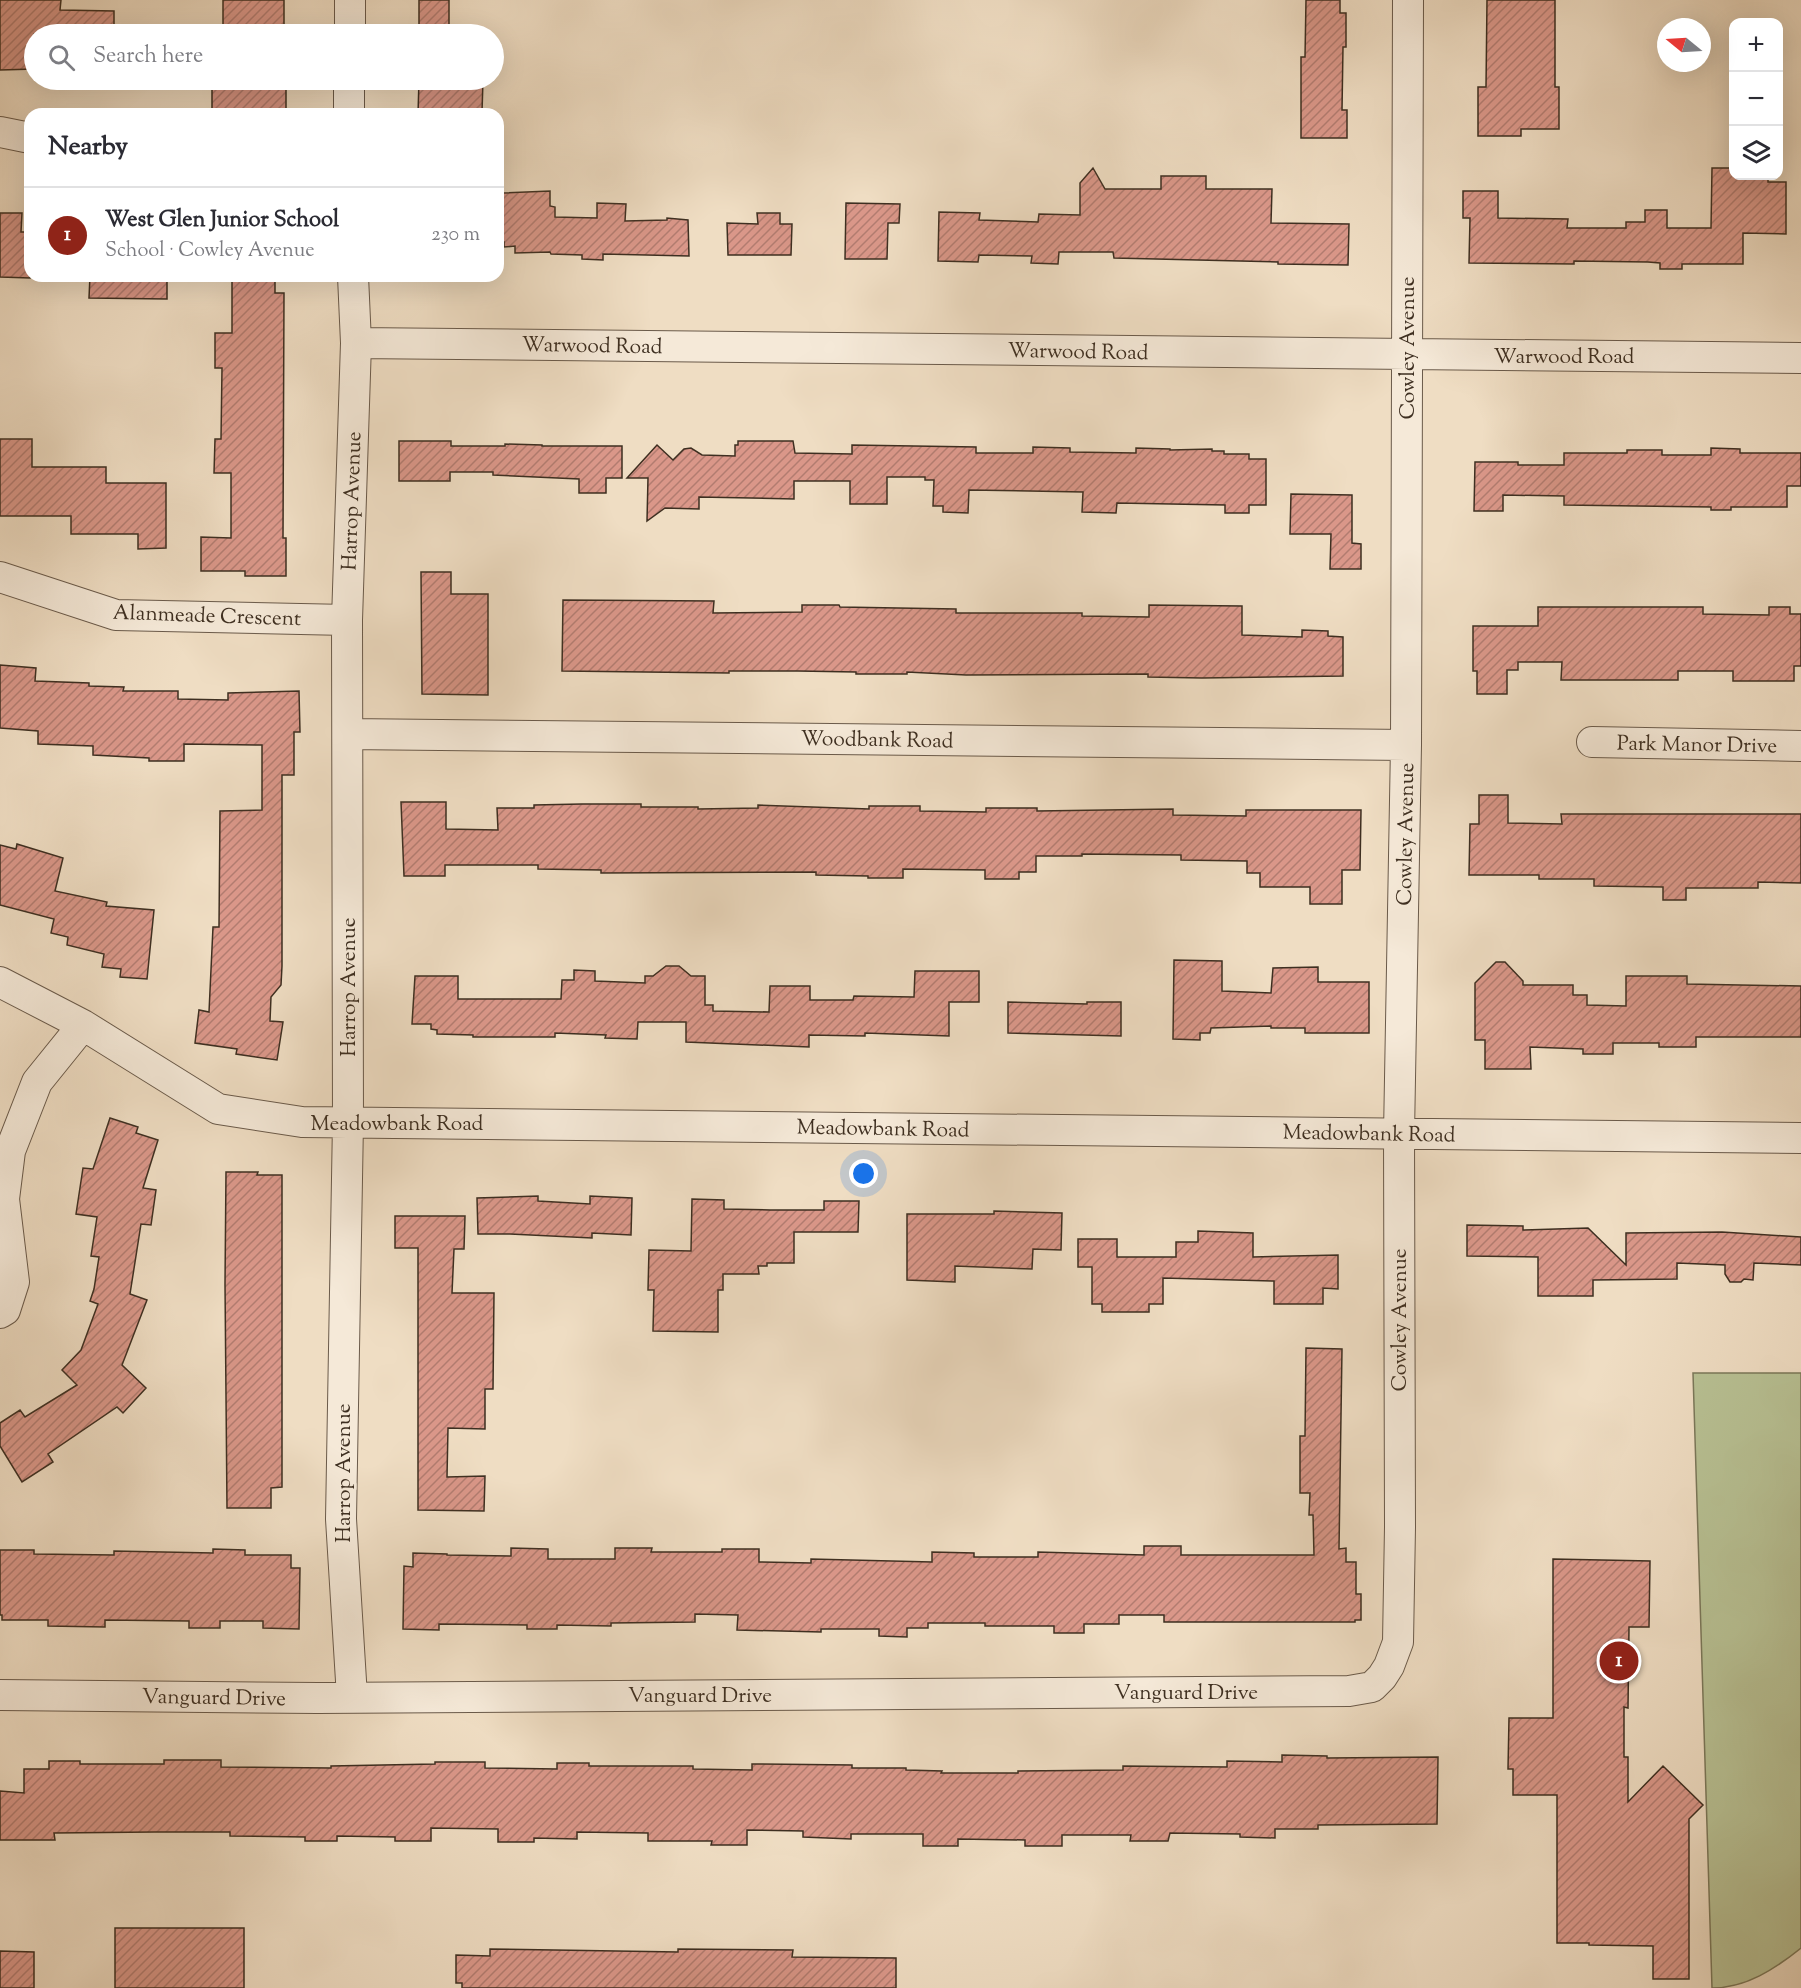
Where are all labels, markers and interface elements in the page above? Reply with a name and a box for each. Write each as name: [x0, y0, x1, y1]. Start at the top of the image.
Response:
north arrow: [1657, 18, 1711, 72]
map controls: [1729, 18, 1783, 180]
button: +: [1729, 18, 1783, 72]
search box: [24, 24, 504, 90]
icon: search: [45, 41, 78, 74]
text: Search here: [93, 41, 203, 73]
button: −: [1729, 72, 1783, 126]
button: layers: [1729, 126, 1783, 180]
text: Nearby: [48, 129, 128, 166]
text: West Glen Junior School: [105, 205, 339, 237]
text: 1: [64, 221, 71, 250]
text: 230 m: [431, 221, 480, 250]
text: School · Cowley Avenue: [105, 237, 315, 266]
street label: Cowley Avenue: [1394, 276, 1424, 420]
street label: Warwood Road: [521, 331, 663, 363]
street label: Warwood Road: [1007, 337, 1149, 369]
street label: Warwood Road: [1494, 343, 1635, 373]
street label: Harrop Avenue: [336, 431, 370, 571]
street label: Alanmeade Crescent: [112, 599, 302, 635]
street label: Woodbank Road: [800, 725, 954, 757]
street label: Park Manor Drive: [1617, 730, 1777, 762]
street label: Cowley Avenue: [1391, 762, 1423, 906]
street label: Harrop Avenue: [335, 917, 365, 1057]
street label: Meadowbank Road: [311, 1110, 484, 1140]
street label: Meadowbank Road: [796, 1113, 970, 1147]
street label: Meadowbank Road: [1282, 1118, 1456, 1152]
your location: [849, 1159, 878, 1188]
street label: Cowley Avenue: [1386, 1248, 1416, 1392]
street label: Harrop Avenue: [330, 1403, 360, 1543]
pin: 1: [1600, 1638, 1638, 1684]
street label: Vanguard Drive: [1114, 1679, 1258, 1709]
street label: Vanguard Drive: [628, 1682, 772, 1712]
street label: Vanguard Drive: [142, 1683, 286, 1715]

